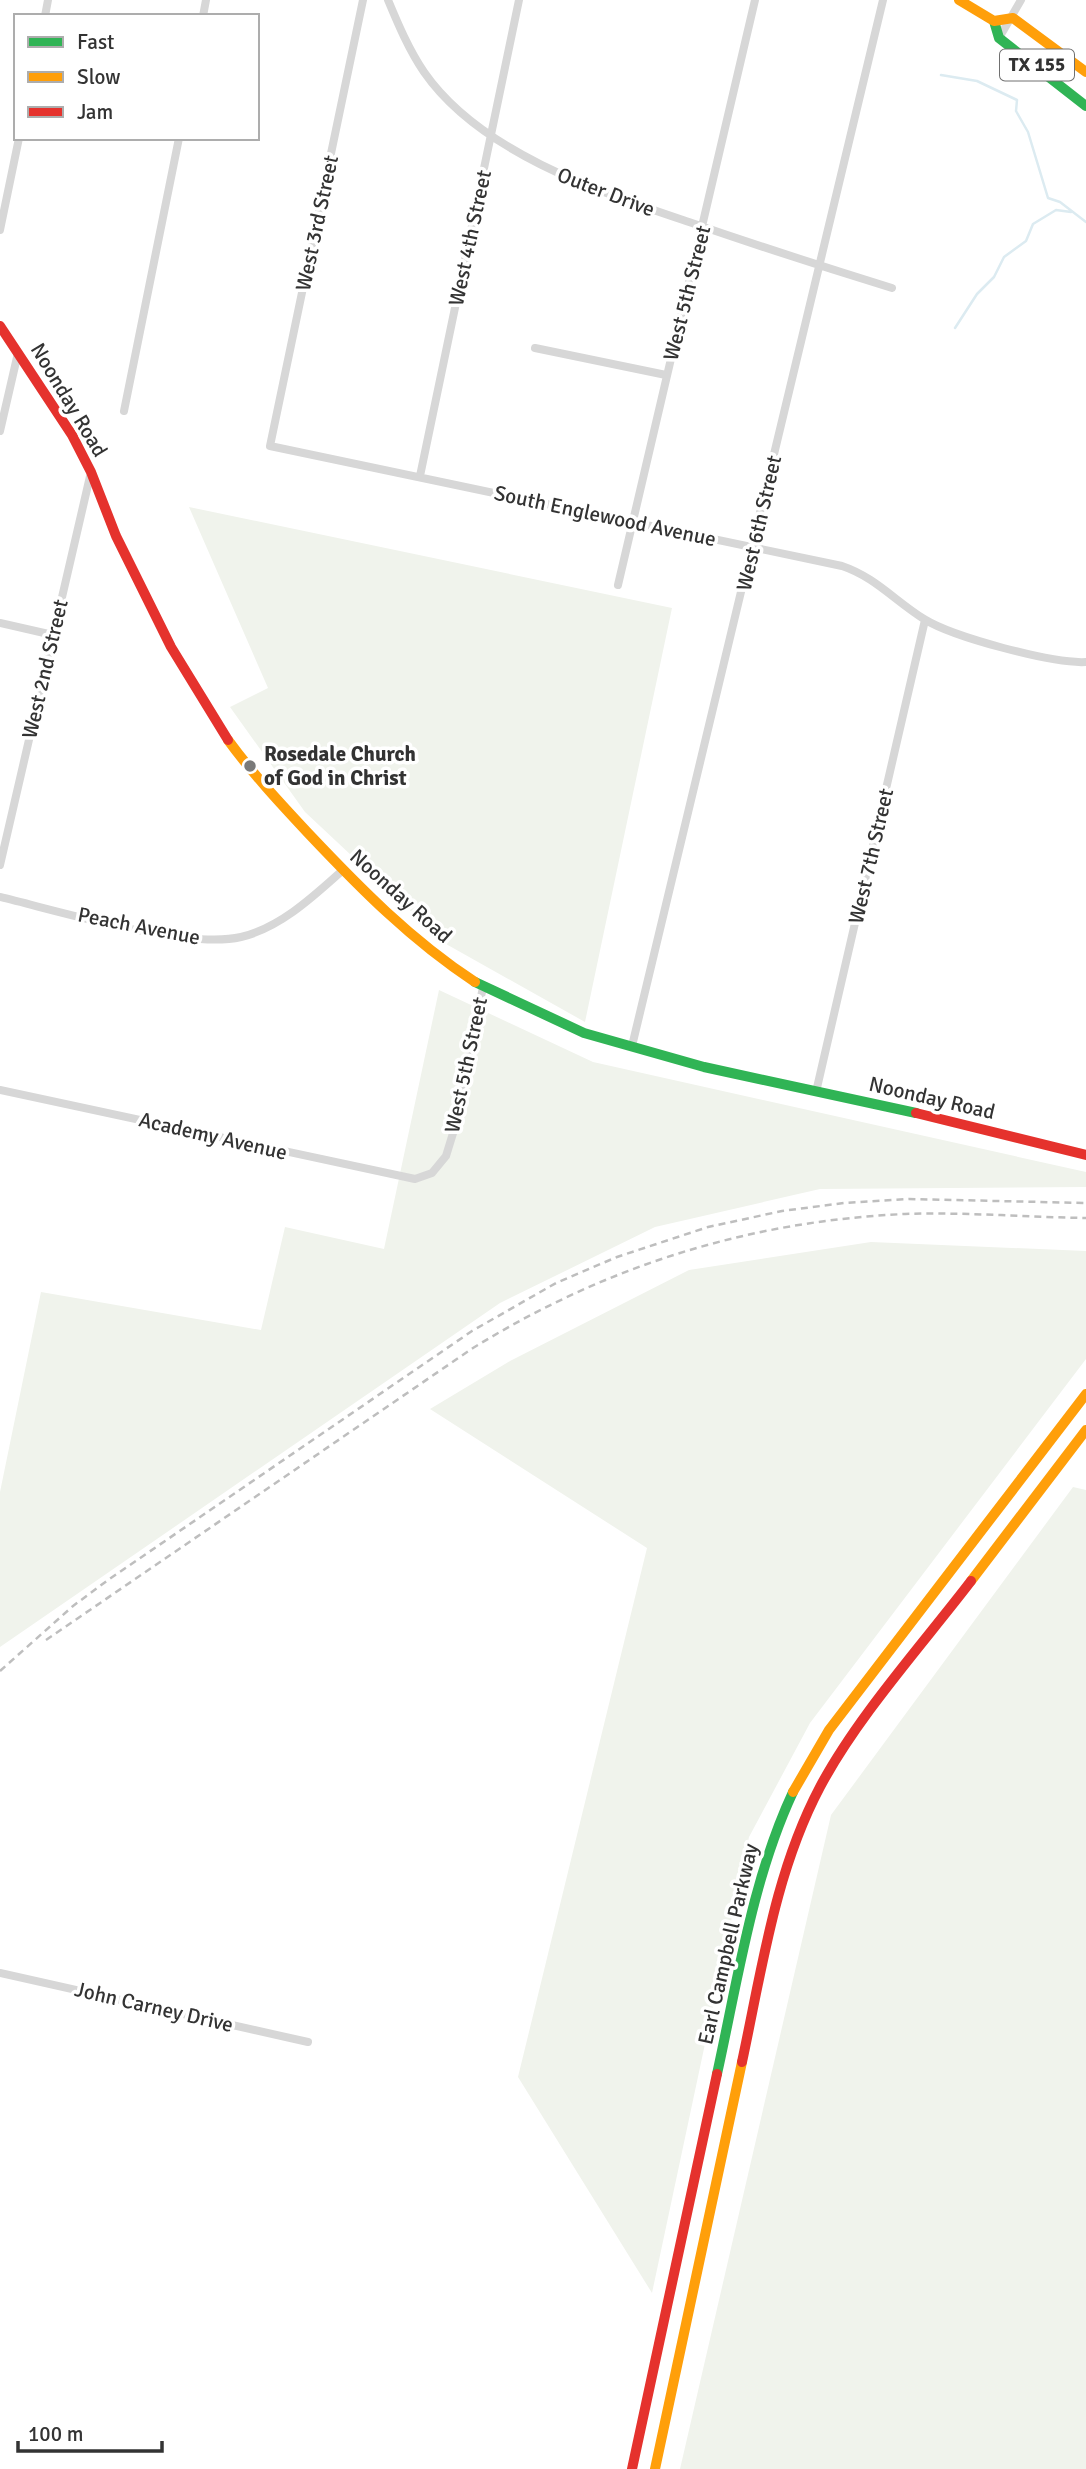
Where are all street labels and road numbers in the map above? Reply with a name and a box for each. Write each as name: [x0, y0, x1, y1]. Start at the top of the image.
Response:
road number: TX 155: [1000, 50, 1074, 80]
street label: West 3rd Street: [290, 153, 344, 293]
street label: Outer Drive: [554, 162, 658, 222]
street label: West 4th Street: [443, 168, 497, 308]
street label: West 5th Street: [658, 223, 716, 363]
street label: Noonday Road: [25, 338, 113, 462]
street label: West 6th Street: [731, 453, 787, 593]
street label: South Englewood Avenue: [492, 480, 718, 552]
street label: West 2nd Street: [16, 597, 74, 741]
street label: West 7th Street: [843, 786, 899, 926]
street label: Noonday Road: [345, 843, 457, 949]
street label: Peach Avenue: [76, 901, 202, 951]
street label: West 5th Street: [439, 995, 493, 1135]
street label: Noonday Road: [866, 1071, 998, 1125]
street label: Academy Avenue: [136, 1106, 290, 1166]
street label: Earl Campbell Parkway: [692, 1841, 764, 2047]
street label: John Carney Drive: [72, 1976, 236, 2038]

